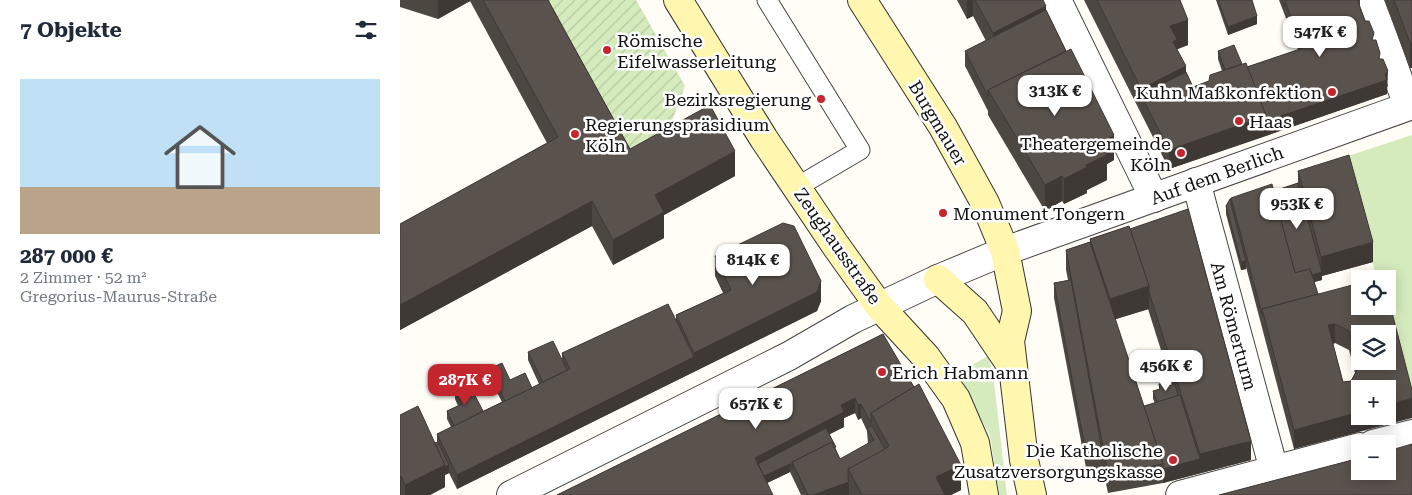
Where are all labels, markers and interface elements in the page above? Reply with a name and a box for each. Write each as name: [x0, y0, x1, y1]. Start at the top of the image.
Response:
pin: 547K €: [1279, 15, 1361, 58]
icon: filters: [352, 16, 380, 44]
text: 7 Objekte: [20, 18, 122, 42]
text: 547K €: [1294, 22, 1346, 41]
place label: Römische Eifelwasserleitung: [617, 30, 777, 72]
marker: Römische Eifelwasserleitung: [601, 44, 613, 56]
pin: 313K €: [1014, 74, 1096, 117]
street label: Burgmauer: [905, 77, 971, 169]
text: 313K €: [1029, 81, 1081, 100]
place label: Kuhn Maßkonfektion: [1136, 82, 1322, 103]
marker: Kuhn Maßkonfektion: [1326, 86, 1338, 98]
place label: Bezirksregierung: [664, 89, 812, 110]
marker: Bezirksregierung: [815, 93, 827, 105]
place label: Haas: [1249, 111, 1292, 132]
icon: home: [155, 112, 245, 202]
place label: Regierungspräsidium Köln: [585, 114, 770, 156]
marker: Haas: [1233, 115, 1245, 127]
marker: Regierungspräsidium Köln: [569, 128, 581, 140]
place label: Theatergemeinde Köln: [1020, 133, 1171, 175]
street label: Auf dem Berlich: [1148, 141, 1287, 209]
marker: Theatergemeinde Köln: [1175, 147, 1187, 159]
street label: Zeughausstraße: [790, 184, 886, 308]
pin: 953K €: [1256, 188, 1338, 230]
text: 953K €: [1271, 194, 1323, 213]
place label: Monument Tongern: [953, 203, 1125, 224]
marker: Monument Tongern: [937, 207, 949, 219]
text: 287 000 €: [20, 244, 113, 268]
pin: 814K €: [712, 244, 794, 286]
text: 814K €: [727, 250, 779, 269]
street label: Am Römerturm: [1207, 259, 1261, 393]
text: 2 Zimmer · 52 m²: [20, 268, 147, 287]
map controls: [1351, 270, 1396, 480]
button: locate: [1351, 270, 1396, 315]
text: Gregorius-Maurus-Straße: [20, 287, 217, 306]
button: layers: [1351, 325, 1396, 370]
pin: 456K €: [1125, 350, 1207, 392]
text: 456K €: [1140, 356, 1192, 375]
place label: Erich Habmann: [892, 362, 1029, 383]
pin: 287K €: [424, 364, 506, 406]
marker: Erich Habmann: [876, 366, 888, 378]
text: 287K €: [439, 370, 491, 389]
button: +: [1351, 380, 1396, 425]
pin: 657K €: [715, 388, 797, 430]
text: 657K €: [730, 394, 782, 413]
button: −: [1351, 435, 1396, 480]
place label: Die Katholische Zusatzversorgungskasse: [954, 440, 1163, 482]
marker: Die Katholische Zusatzversorgungskasse: [1167, 454, 1179, 466]

